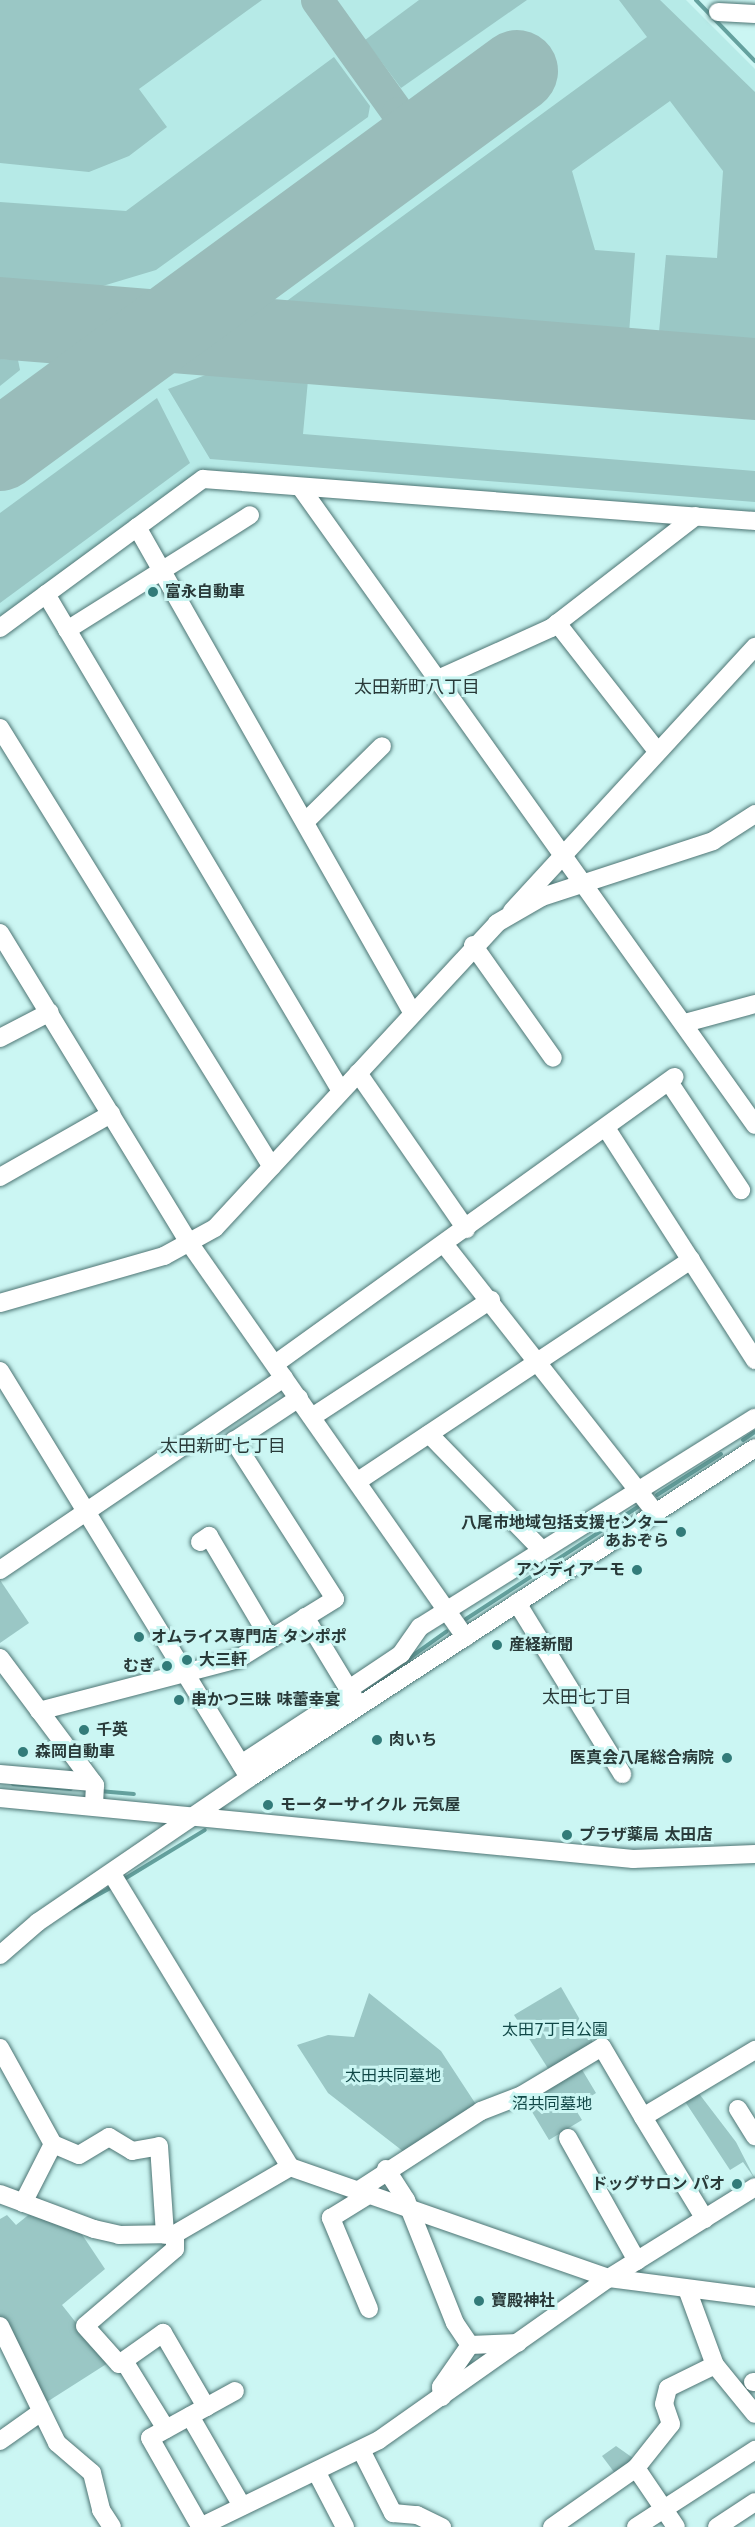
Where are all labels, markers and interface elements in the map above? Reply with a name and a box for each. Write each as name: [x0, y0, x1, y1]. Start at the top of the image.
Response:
place label: 富永自動車: [165, 582, 245, 602]
marker: 富永自動車: [146, 585, 160, 599]
district label: 太田新町八丁目: [354, 676, 480, 698]
district label: 太田新町七丁目: [160, 1435, 286, 1457]
place label: 八尾市地域包括支援センター あおぞら: [461, 1513, 669, 1551]
marker: 八尾市地域包括支援センター あおぞら: [674, 1525, 688, 1539]
place label: アンディアーモ: [514, 1560, 625, 1580]
marker: アンディアーモ: [630, 1563, 644, 1577]
place label: オムライス専門店 タンポポ: [151, 1627, 349, 1647]
marker: オムライス専門店 タンポポ: [132, 1630, 146, 1644]
place label: 産経新聞: [509, 1635, 573, 1655]
marker: 産経新聞: [490, 1638, 504, 1652]
place label: 大三軒: [199, 1650, 247, 1670]
marker: 大三軒: [180, 1653, 194, 1667]
place label: むぎ: [123, 1656, 155, 1676]
marker: むぎ: [160, 1659, 174, 1673]
district label: 太田七丁目: [542, 1686, 632, 1708]
place label: 串かつ三昧 味蕾幸宴: [191, 1690, 341, 1710]
marker: 串かつ三昧 味蕾幸宴: [172, 1693, 186, 1707]
place label: 千英: [96, 1720, 128, 1740]
marker: 千英: [77, 1723, 91, 1737]
place label: 肉いち: [389, 1730, 437, 1750]
marker: 肉いち: [370, 1733, 384, 1747]
place label: 森岡自動車: [35, 1742, 115, 1762]
marker: 森岡自動車: [16, 1745, 30, 1759]
place label: 医真会八尾総合病院: [570, 1748, 714, 1768]
marker: 医真会八尾総合病院: [718, 1749, 736, 1767]
place label: モーターサイクル 元気屋: [280, 1795, 462, 1815]
marker: モーターサイクル 元気屋: [261, 1798, 275, 1812]
place label: プラザ薬局 太田店: [579, 1825, 713, 1845]
marker: プラザ薬局 太田店: [560, 1828, 574, 1842]
park label: 太田7丁目公園: [502, 2020, 608, 2040]
park label: 太田共同墓地: [345, 2066, 441, 2086]
park label: 沼共同墓地: [512, 2094, 592, 2114]
place label: ドッグサロン パオ: [591, 2174, 725, 2194]
marker: ドッグサロン パオ: [730, 2177, 744, 2191]
place label: 寶殿神社: [491, 2291, 555, 2311]
marker: 寶殿神社: [472, 2294, 486, 2308]

